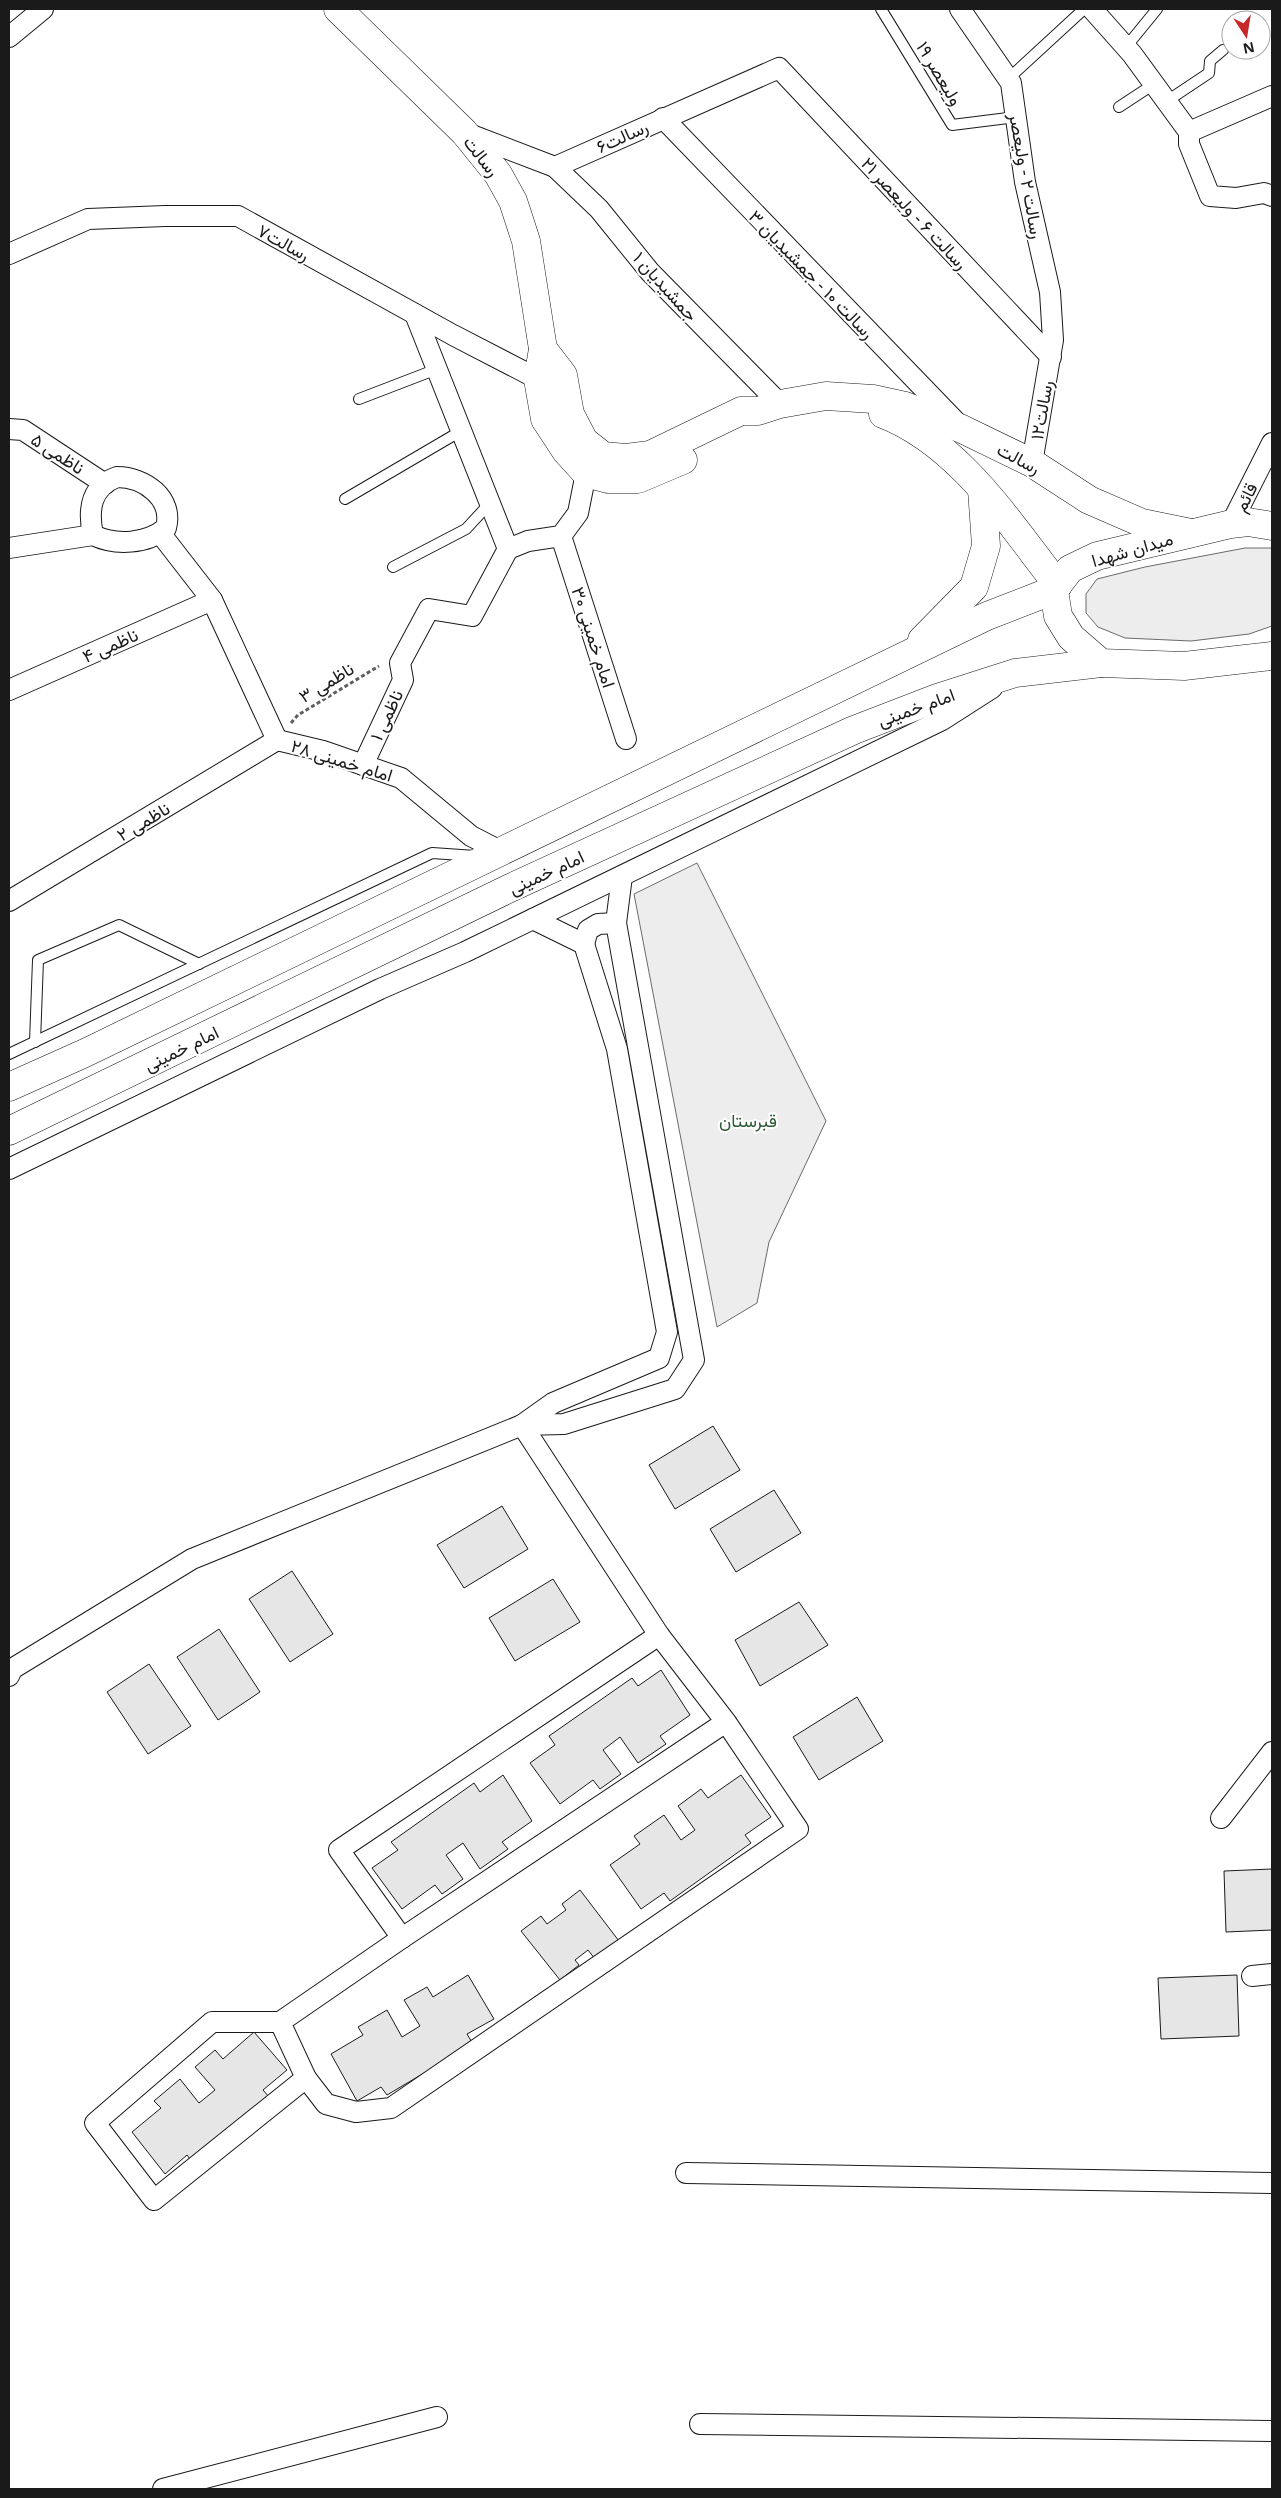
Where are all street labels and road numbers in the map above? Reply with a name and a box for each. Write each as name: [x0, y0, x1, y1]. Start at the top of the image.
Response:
street label: ولیعصر ۱۹: [911, 36, 969, 110]
street label: رسالت ۲ - ولیعصر: [1004, 110, 1050, 241]
street label: رسالت۶: [592, 114, 652, 158]
street label: رسالت: [459, 131, 505, 181]
street label: رسالت ۶ - ولیعصر ۲۱: [856, 151, 974, 275]
street label: رسالت ۱۰ - جمشیدیان ۳: [744, 204, 880, 344]
street label: رسالت۷: [254, 218, 314, 266]
street label: جمشیدیان ۱: [628, 246, 704, 326]
street label: رسالت۱۲: [1024, 378, 1058, 442]
street label: ناظمی ۵: [27, 427, 89, 479]
street label: رسالت: [993, 437, 1045, 479]
street label: قائم: [1228, 478, 1263, 516]
street label: میدان شهدا: [1088, 526, 1176, 572]
street label: امام خمینی ۳۰: [565, 584, 622, 691]
street label: ناظمی ۴: [78, 622, 142, 668]
street label: ناظمی ۳: [294, 656, 358, 708]
street label: امام خمینی: [874, 682, 958, 733]
street label: ناظمی ۱: [364, 686, 408, 744]
street label: امام خمینی ۲۸: [288, 733, 396, 788]
street label: ناظمی ۲: [112, 796, 174, 846]
street label: امام خمینی: [504, 844, 588, 901]
street label: امام خمینی: [140, 1020, 223, 1077]

